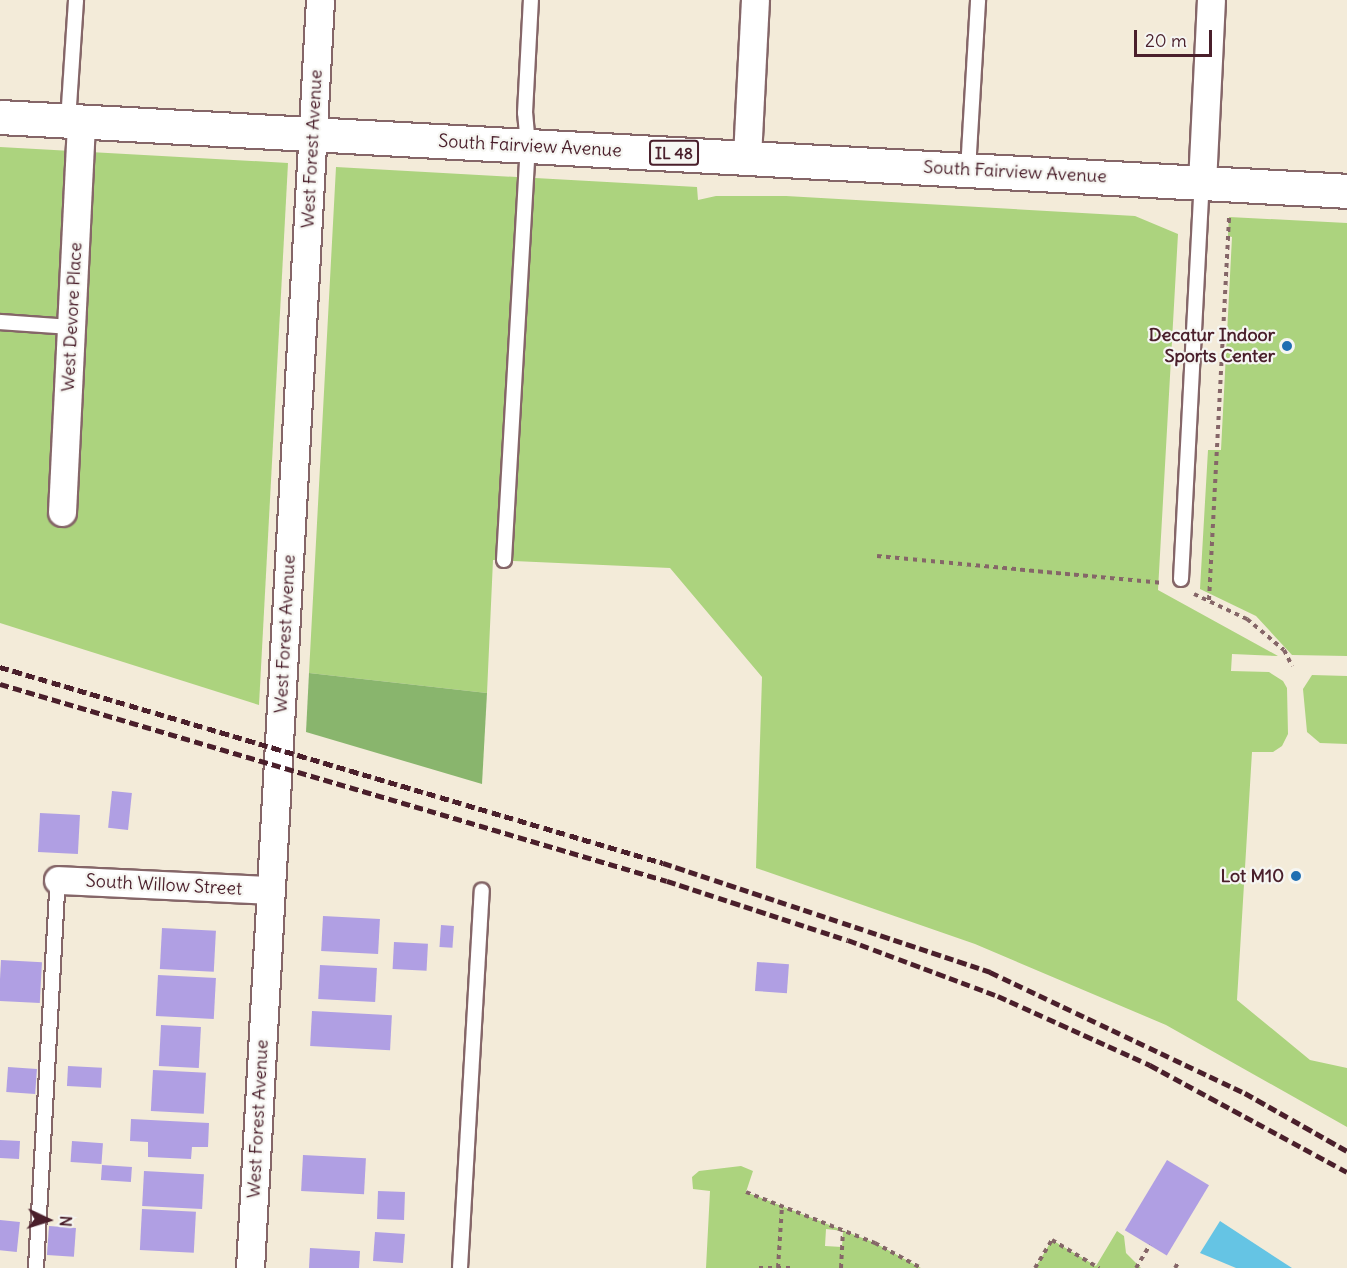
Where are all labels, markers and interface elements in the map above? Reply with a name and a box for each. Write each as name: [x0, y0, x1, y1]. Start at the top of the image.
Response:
scale bar: [1137, 18, 1215, 56]
text: 20 m: [1145, 29, 1187, 52]
street label: West Forest Avenue: [297, 69, 327, 229]
street label: South Fairview Avenue: [438, 130, 622, 162]
road number: IL 48: [648, 140, 700, 166]
street label: South Fairview Avenue: [923, 156, 1107, 188]
street label: West Devore Place: [57, 242, 87, 392]
place label: Decatur Indoor Sports Center: [1149, 325, 1275, 368]
marker: Decatur Indoor Sports Center: [1280, 339, 1294, 353]
street label: West Forest Avenue: [270, 554, 300, 714]
place label: Lot M10: [1220, 865, 1284, 887]
marker: Lot M10: [1289, 869, 1303, 883]
street label: South Willow Street: [85, 870, 243, 900]
street label: West Forest Avenue: [243, 1039, 273, 1199]
north arrow: [18, 1190, 78, 1250]
text: N: [56, 1215, 76, 1227]

